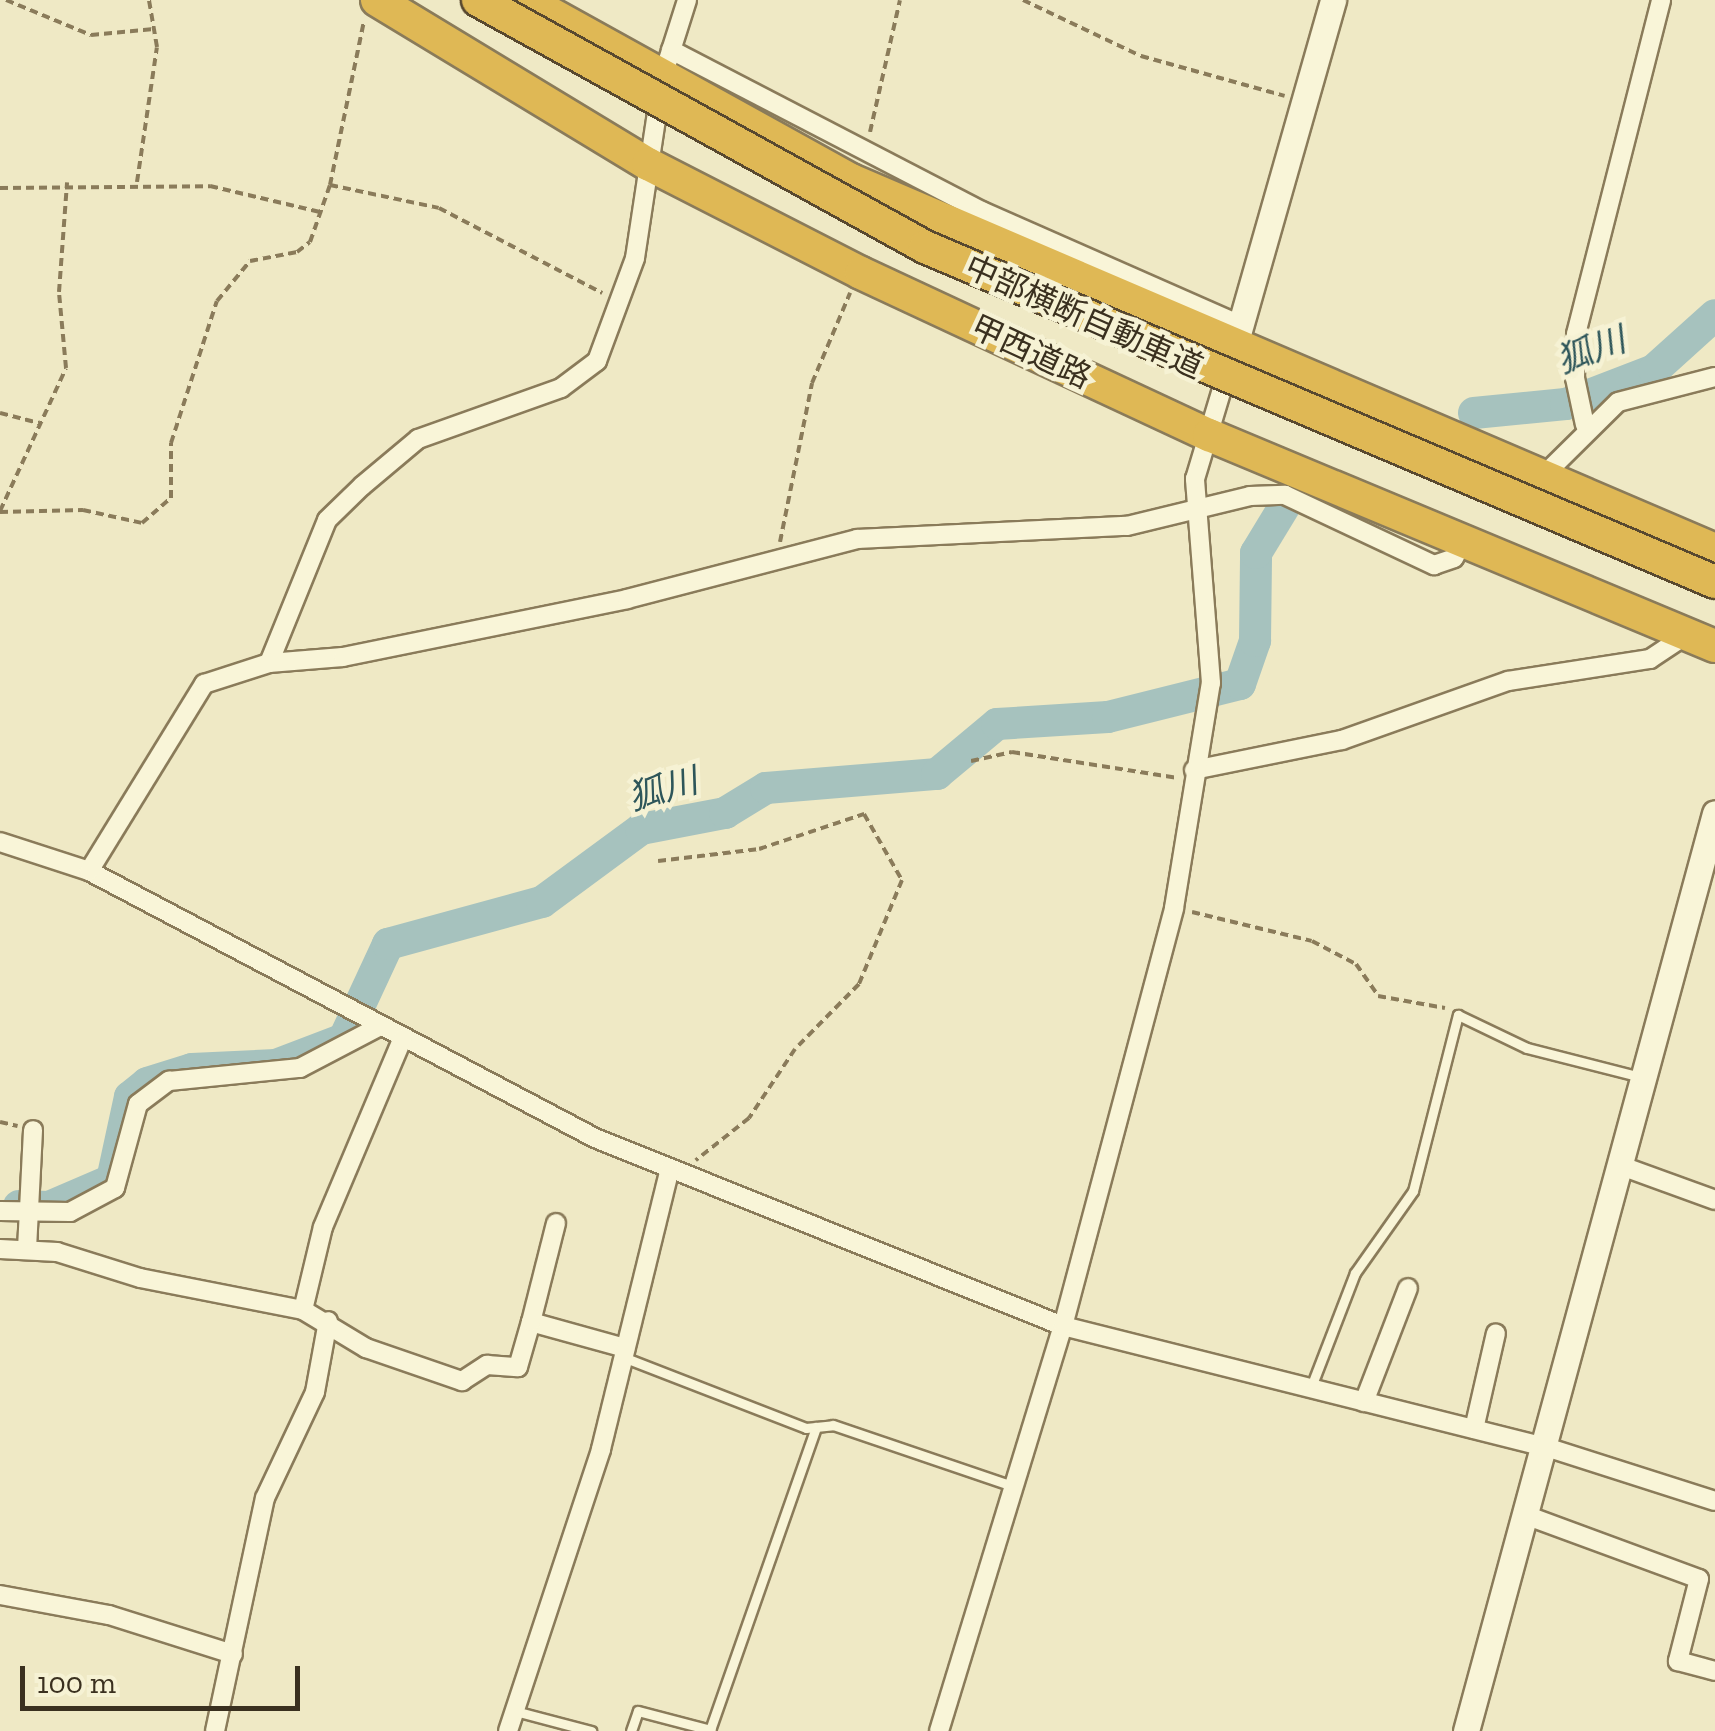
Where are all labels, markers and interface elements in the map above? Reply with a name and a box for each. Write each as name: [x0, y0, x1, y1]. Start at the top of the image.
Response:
street label: 中部横断自動車道: [959, 247, 1209, 387]
street label: 甲西道路: [965, 308, 1097, 396]
water label: 狐川: [1551, 318, 1631, 382]
water label: 狐川: [624, 759, 702, 819]
scale bar: [25, 1646, 305, 1708]
text: 100 m: [37, 1665, 116, 1701]

